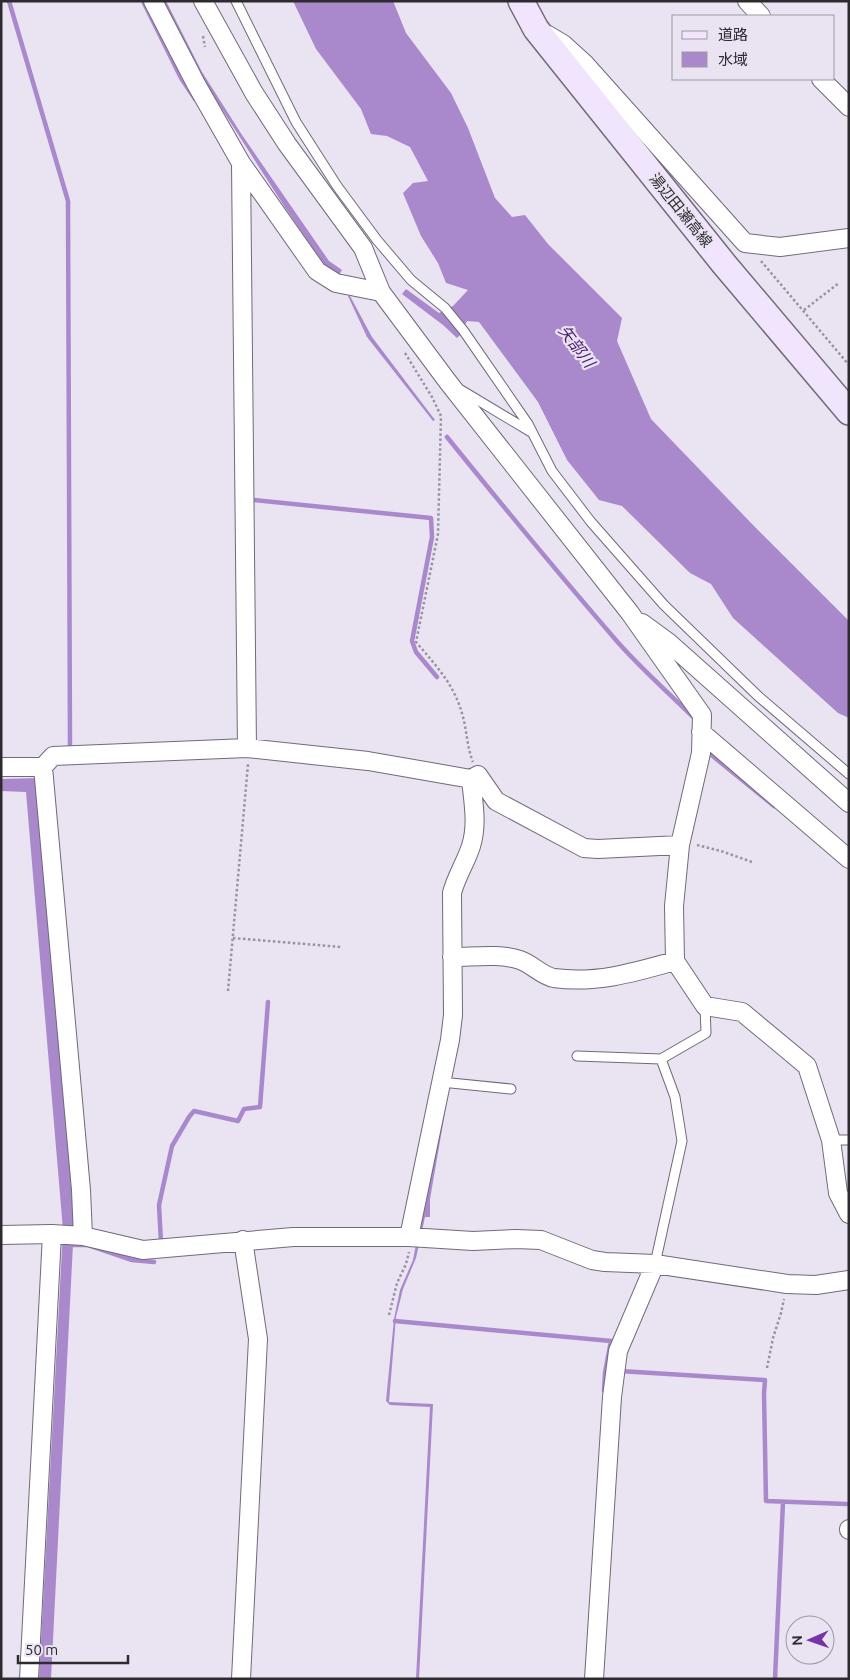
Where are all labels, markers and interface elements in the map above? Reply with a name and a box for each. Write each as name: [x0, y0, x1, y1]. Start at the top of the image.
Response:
legend: [672, 15, 835, 80]
text: 道路: [718, 26, 748, 43]
text: 水域: [718, 51, 748, 68]
street label: 湯辺田瀬高線: [646, 170, 716, 250]
water label: 矢部川: [555, 321, 600, 372]
north arrow: [785, 1615, 835, 1665]
scale bar: [18, 1632, 128, 1664]
text: N: [789, 1635, 805, 1646]
text: 50 m: [25, 1641, 58, 1658]

